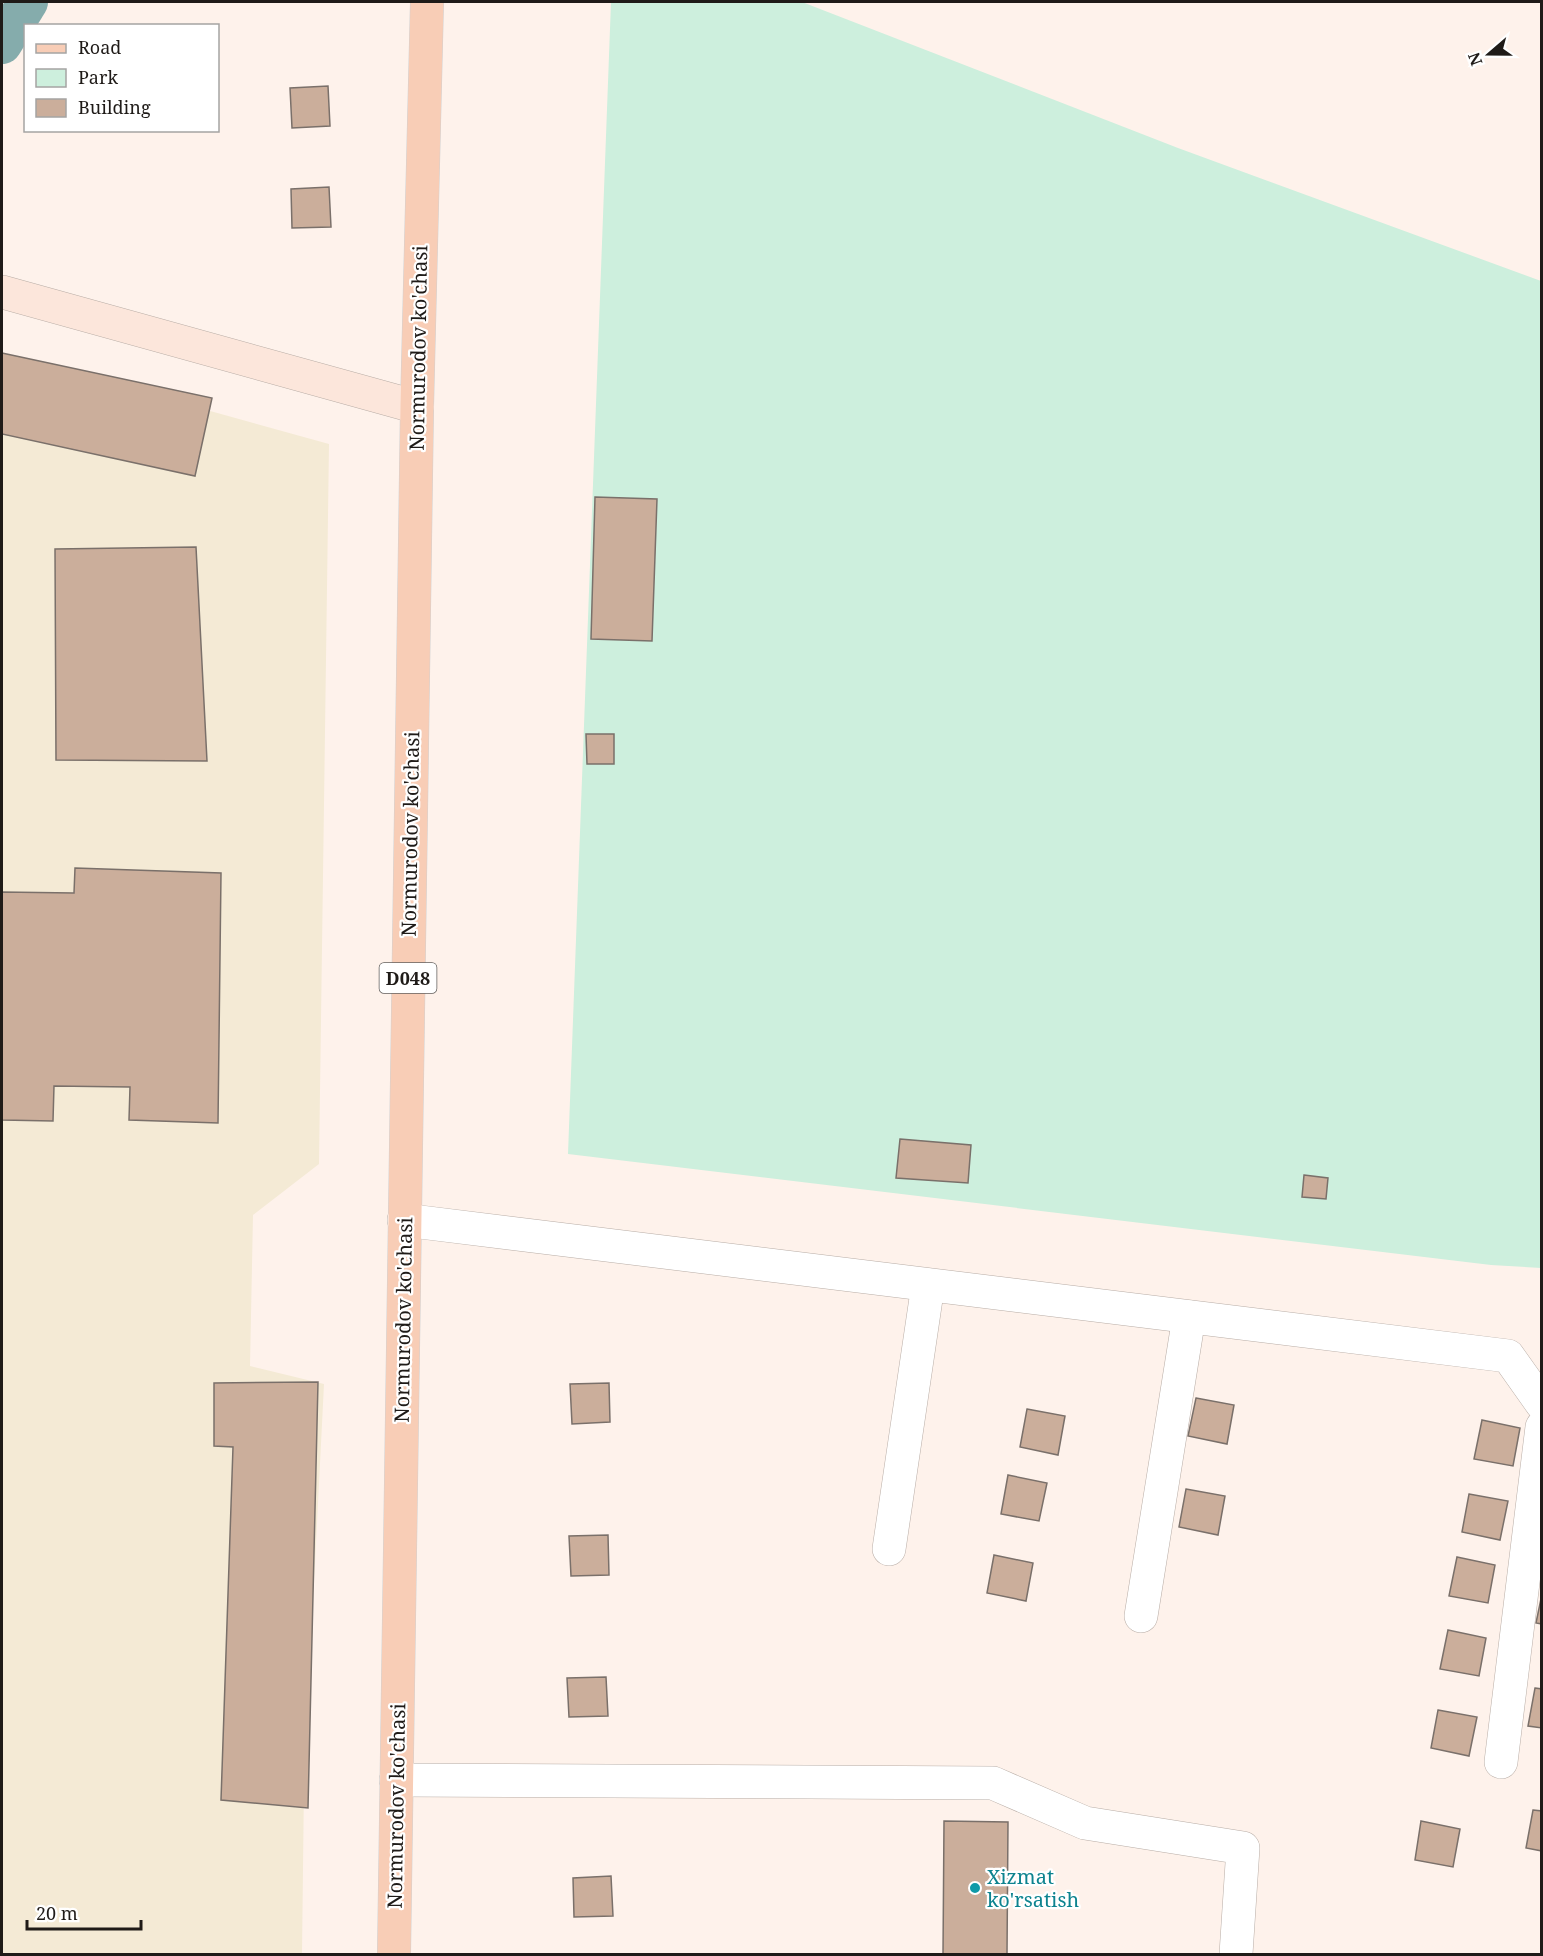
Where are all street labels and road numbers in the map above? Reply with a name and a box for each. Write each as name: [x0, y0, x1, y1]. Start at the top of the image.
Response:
street label: Normurodov ko'chasi: [403, 244, 433, 451]
street label: Normurodov ko'chasi: [395, 730, 425, 937]
road number: D048: [380, 963, 436, 993]
street label: Normurodov ko'chasi: [388, 1216, 418, 1423]
street label: Normurodov ko'chasi: [381, 1702, 411, 1909]

